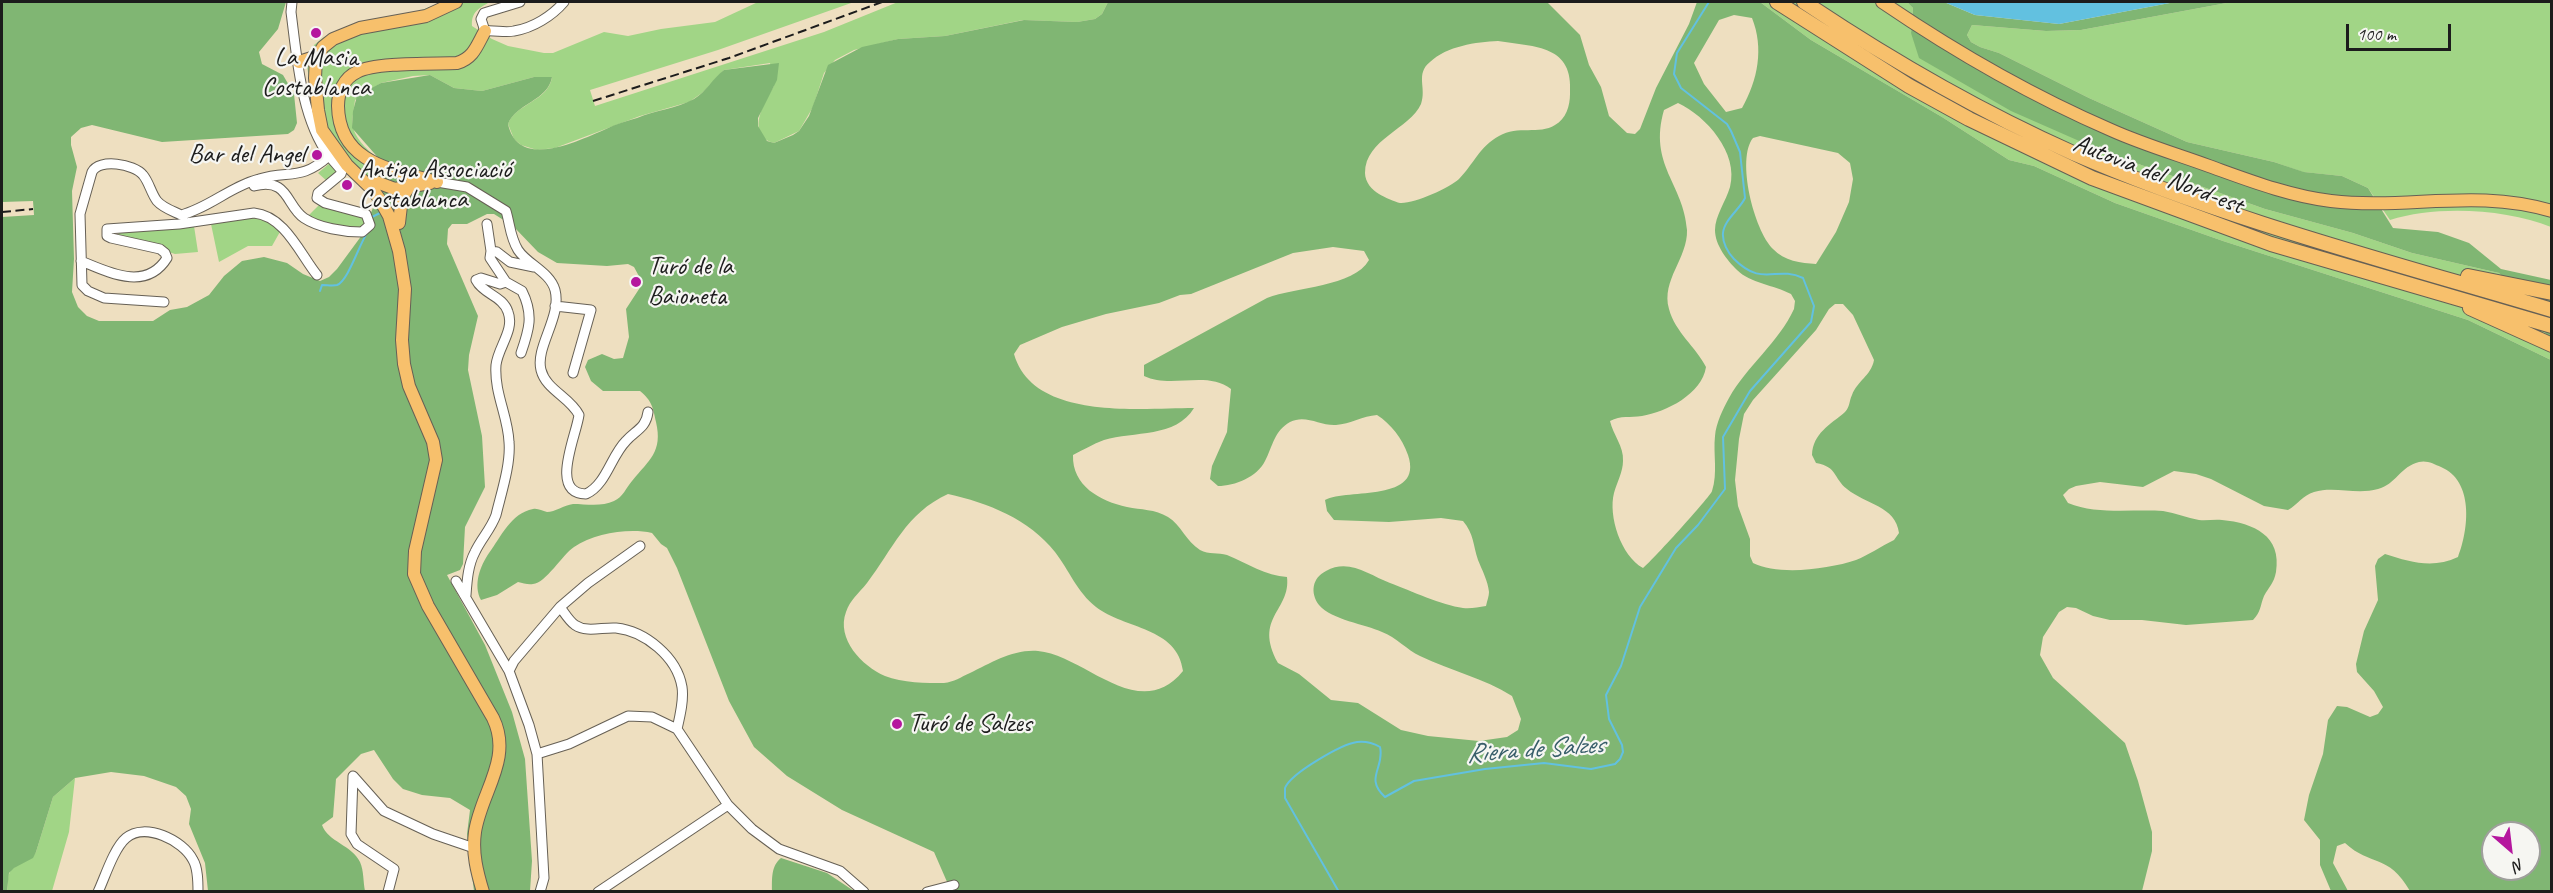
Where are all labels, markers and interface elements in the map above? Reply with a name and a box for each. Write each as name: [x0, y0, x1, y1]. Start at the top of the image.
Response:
scale bar: [2349, 12, 2454, 50]
text: 100 m: [2357, 23, 2396, 45]
marker: La Masia Costablanca: [309, 26, 323, 40]
place label: La Masia Costablanca: [262, 42, 370, 104]
street label: Autovia del Nord-est: [2069, 128, 2247, 222]
place label: Bar del Angel: [189, 139, 305, 171]
marker: Bar del Angel: [310, 148, 324, 162]
place label: Antiga Associació Costablanca: [359, 154, 511, 216]
marker: Antiga Associació Costablanca: [340, 178, 354, 192]
place label: Turó de la Baioneta: [648, 251, 733, 312]
marker: Turó de la Baioneta: [629, 275, 643, 289]
place label: Turó de Salzes: [909, 708, 1032, 740]
marker: Turó de Salzes: [890, 717, 904, 731]
water label: Riera de Salzes: [1465, 729, 1605, 771]
north arrow: [2481, 821, 2541, 881]
text: N: [2509, 854, 2528, 876]

